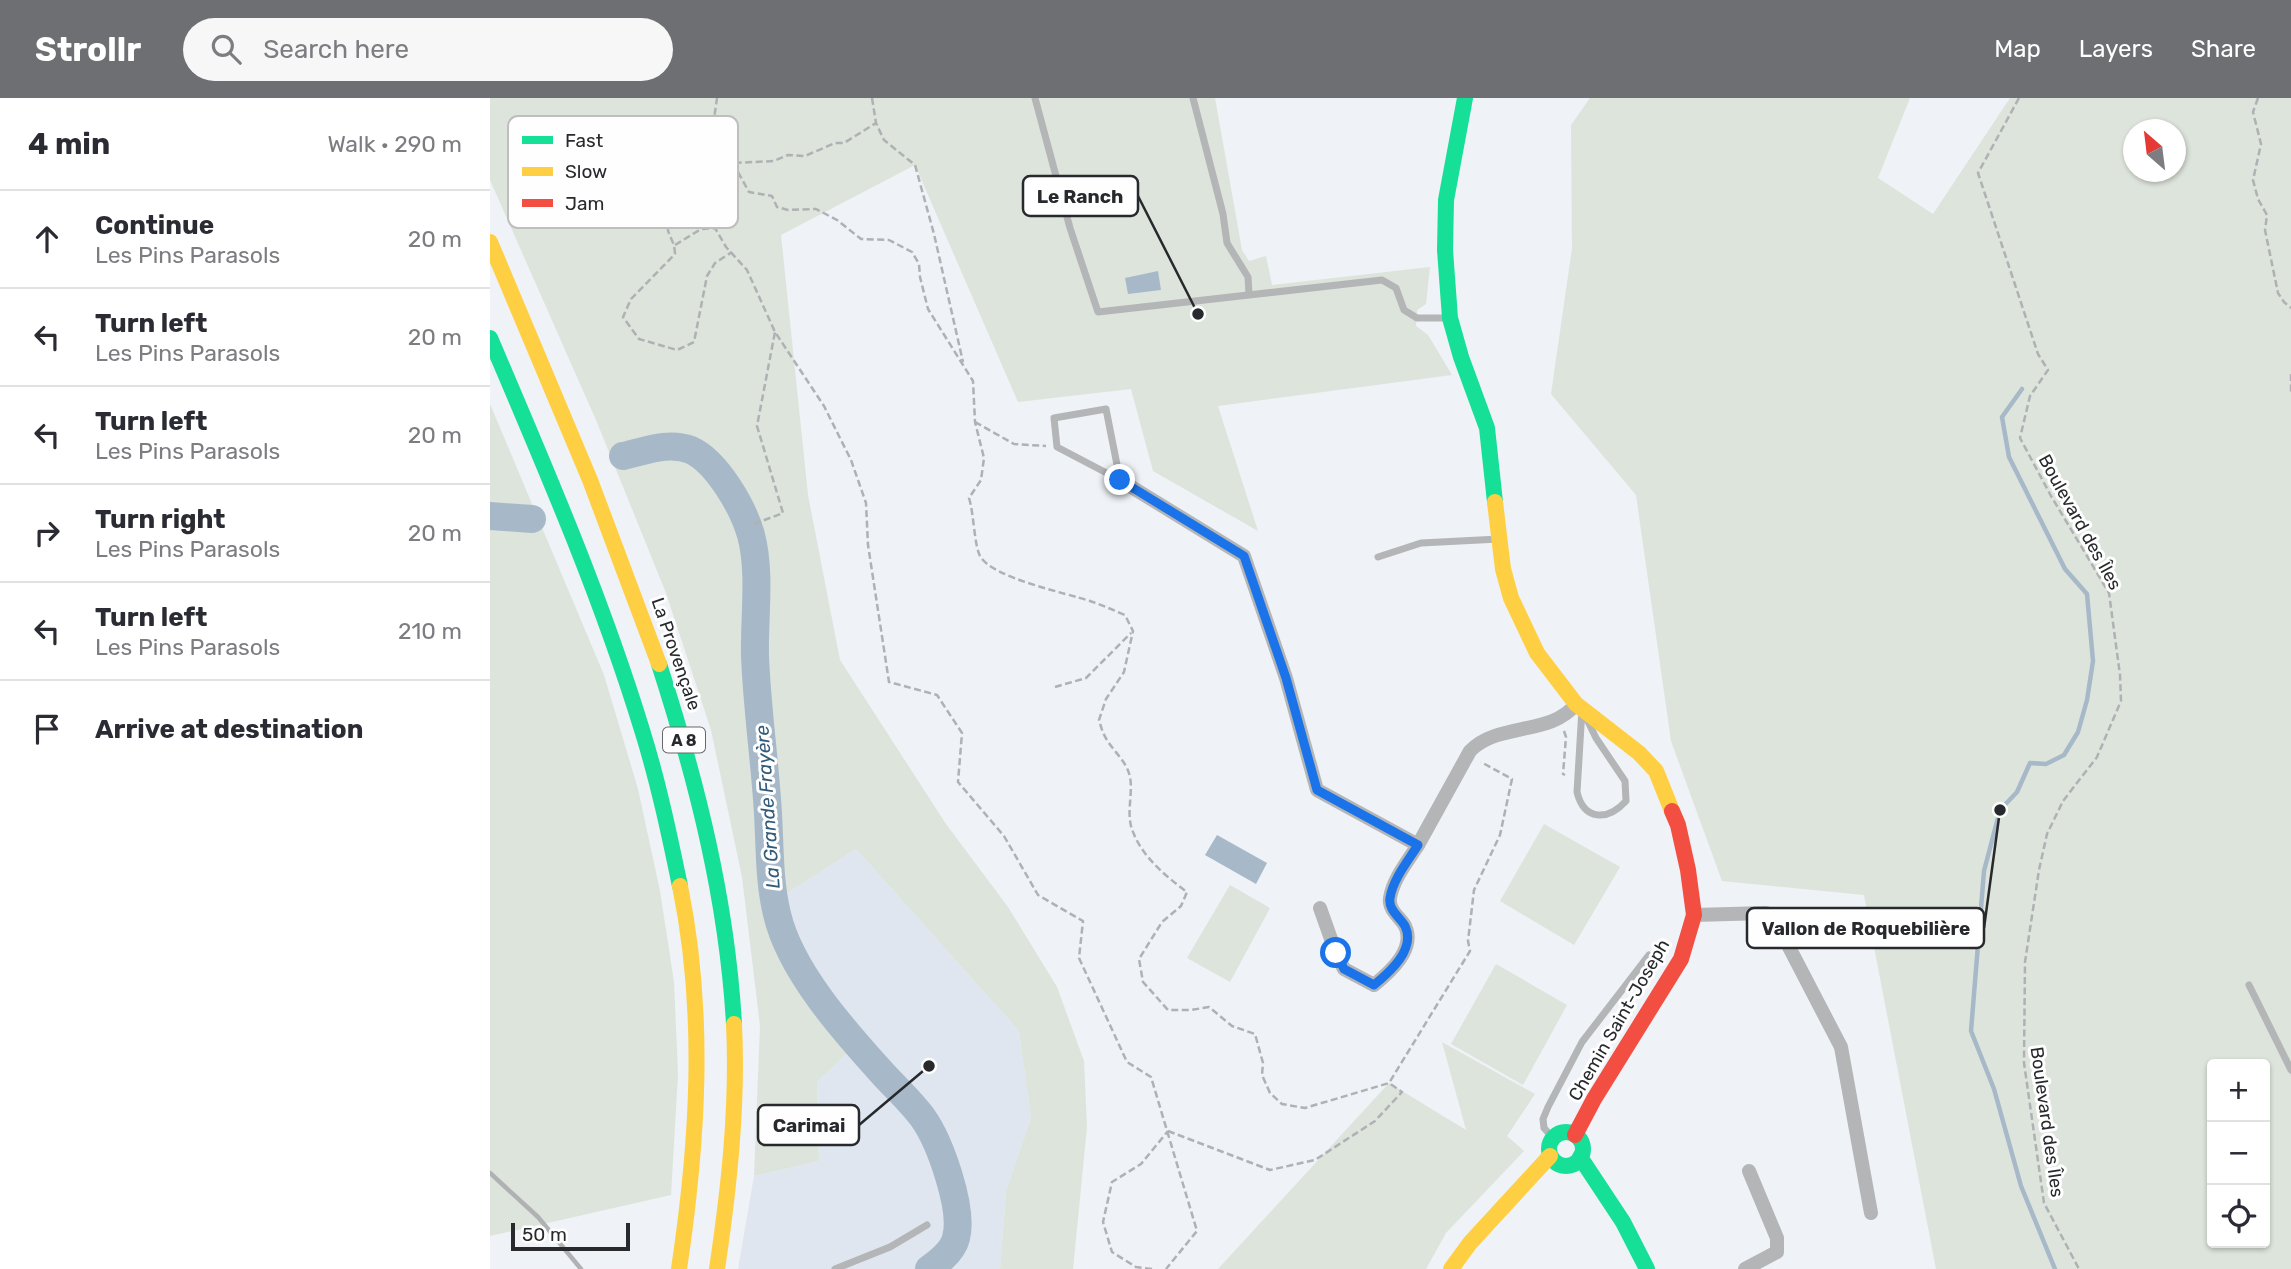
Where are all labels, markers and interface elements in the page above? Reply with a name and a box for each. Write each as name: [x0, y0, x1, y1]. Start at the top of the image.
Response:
search box: [183, 18, 673, 81]
text: Strollr: [35, 30, 141, 69]
icon: search: [207, 30, 245, 68]
text: Search here: [263, 34, 409, 65]
text: Map: [1994, 35, 2041, 63]
text: Layers: [2079, 35, 2153, 63]
text: Share: [2191, 35, 2256, 63]
legend: [508, 116, 738, 228]
north arrow: [2123, 119, 2186, 182]
text: 4 min: [28, 126, 110, 162]
text: Fast: [565, 129, 604, 152]
text: Walk · 290 m: [327, 130, 462, 158]
text: Slow: [565, 160, 607, 183]
callout: Le Ranch: [1023, 176, 1138, 216]
text: Le Ranch: [1037, 185, 1123, 208]
text: Jam: [565, 192, 604, 215]
text: Continue: [95, 210, 214, 241]
icon: ahead: [28, 220, 66, 258]
text: 20 m: [408, 225, 462, 253]
text: Les Pins Parasols: [95, 241, 280, 269]
text: Turn left: [95, 308, 207, 339]
icon: left: [28, 318, 66, 356]
text: 20 m: [408, 323, 462, 351]
text: Les Pins Parasols: [95, 339, 280, 367]
text: Turn left: [95, 406, 207, 437]
icon: left: [28, 416, 66, 454]
text: 20 m: [408, 421, 462, 449]
text: Les Pins Parasols: [95, 437, 280, 465]
street label: Boulevard des Îles: [2034, 450, 2126, 594]
route end: [1104, 464, 1135, 495]
text: Turn right: [95, 504, 225, 535]
icon: right: [28, 514, 66, 552]
text: 20 m: [408, 519, 462, 547]
text: Les Pins Parasols: [95, 535, 280, 563]
street label: La Provençale: [646, 595, 706, 713]
text: Turn left: [95, 602, 207, 633]
icon: left: [28, 612, 66, 650]
text: 210 m: [398, 617, 462, 645]
text: Les Pins Parasols: [95, 633, 280, 661]
icon: arrive: [28, 710, 66, 748]
text: Arrive at destination: [95, 714, 363, 745]
water label: La Grande Frayère: [750, 724, 785, 889]
road number: A 8: [663, 727, 705, 752]
callout: Vallon de Roquebilière: [1747, 908, 1984, 948]
text: Vallon de Roquebilière: [1762, 917, 1970, 940]
street label: Chemin Saint-Joseph: [1564, 935, 1674, 1105]
route start: [1320, 937, 1351, 968]
street label: Boulevard des Îles: [2026, 1045, 2068, 1199]
map controls: [2207, 1059, 2270, 1248]
button: +: [2207, 1059, 2270, 1122]
callout: Carimai: [758, 1105, 859, 1145]
text: Carimai: [773, 1114, 845, 1137]
button: −: [2207, 1122, 2270, 1185]
button: locate: [2207, 1185, 2270, 1248]
scale bar: [511, 1220, 630, 1252]
text: 50 m: [522, 1223, 567, 1246]

